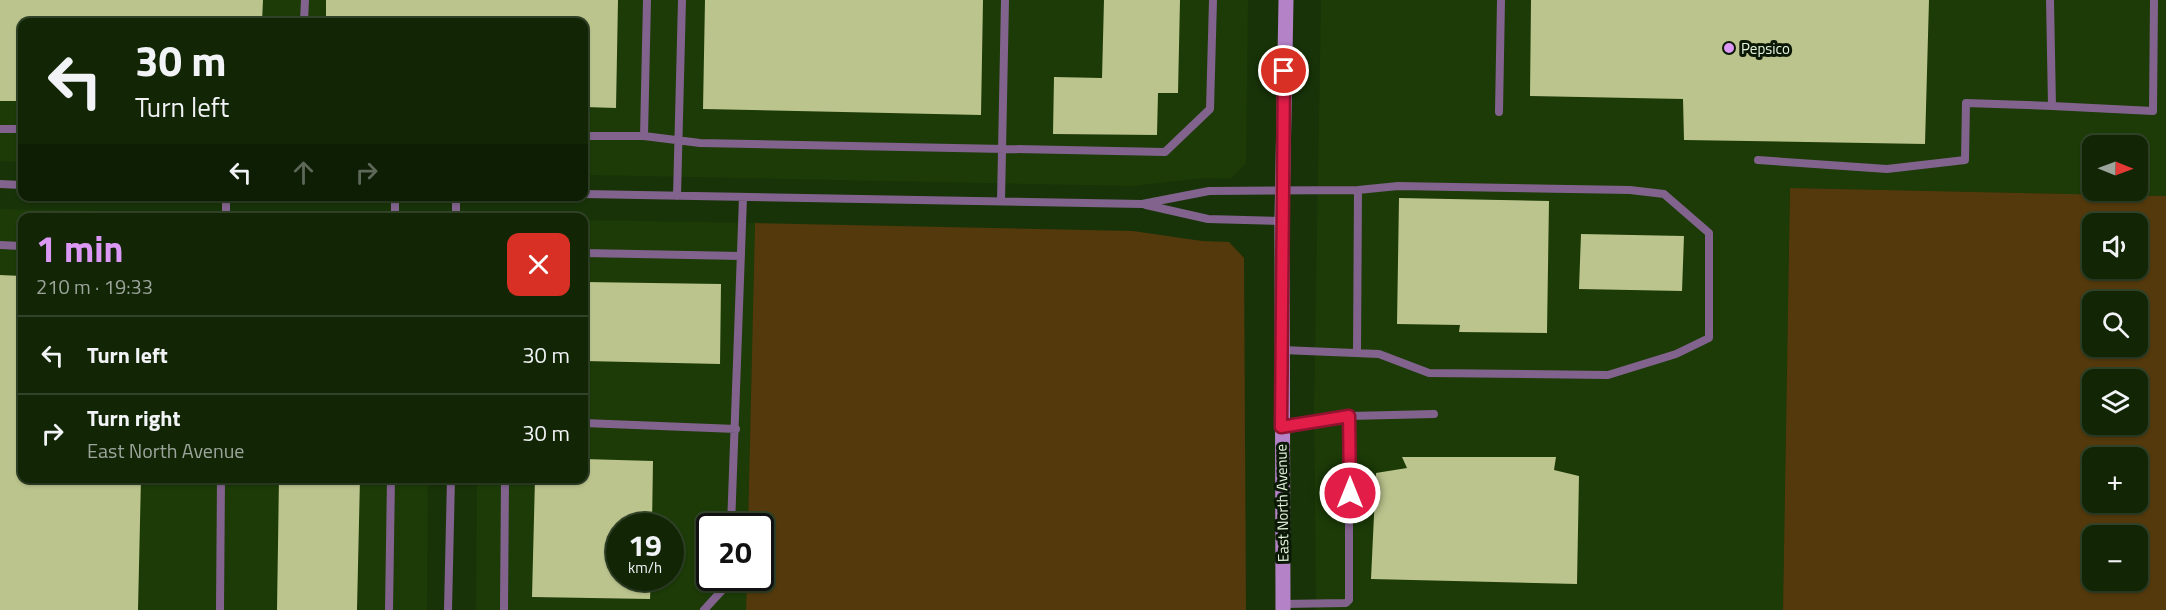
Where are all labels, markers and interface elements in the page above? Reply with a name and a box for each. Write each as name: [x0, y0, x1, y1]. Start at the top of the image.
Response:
text: 30 m: [135, 28, 227, 92]
place label: Pepsico: [1741, 37, 1790, 60]
marker: Pepsico: [1722, 41, 1736, 55]
icon: left: [36, 42, 114, 120]
pin: [1258, 45, 1309, 96]
icon: arrive: [1267, 54, 1300, 87]
text: Turn left: [135, 86, 229, 127]
north arrow: [2082, 135, 2148, 201]
map controls: [2082, 135, 2148, 591]
icon: left: [224, 156, 257, 189]
icon: ahead: [287, 156, 320, 189]
icon: right: [350, 156, 383, 189]
button: sound: [2082, 213, 2148, 279]
text: 1 min: [36, 221, 123, 276]
button: close: [507, 233, 570, 296]
text: 210 m · 19:33: [36, 271, 153, 302]
button: search: [2082, 291, 2148, 357]
text: Turn left: [87, 338, 168, 372]
text: 30 m: [522, 338, 570, 372]
icon: left: [36, 339, 69, 372]
button: layers: [2082, 369, 2148, 435]
text: Turn right: [87, 401, 181, 435]
text: 30 m: [522, 416, 570, 450]
icon: right: [36, 417, 69, 450]
text: East North Avenue: [87, 435, 244, 466]
street label: East North Avenue: [1269, 444, 1295, 562]
button: +: [2082, 447, 2148, 513]
position arrow: [1318, 461, 1382, 525]
speed limit sign: 20: [696, 513, 774, 591]
text: 19: [628, 522, 662, 568]
button: −: [2082, 525, 2148, 591]
text: km/h: [628, 556, 662, 579]

